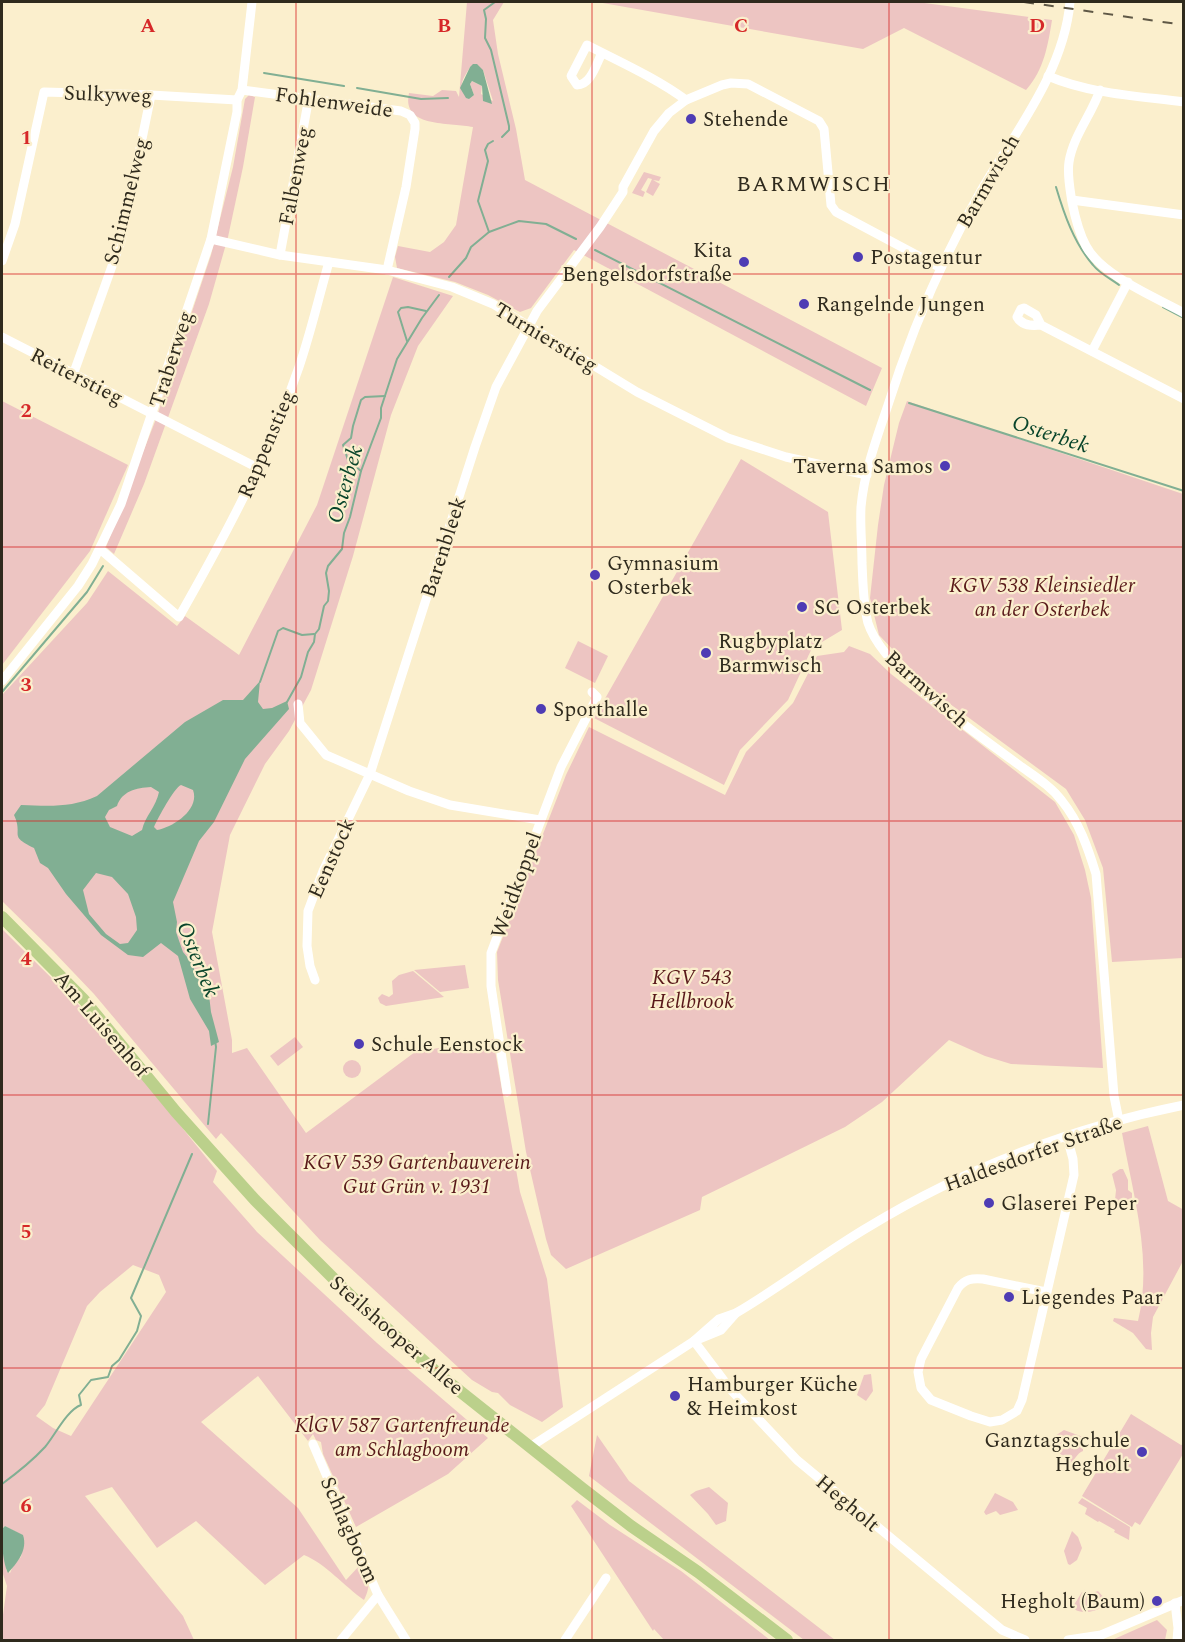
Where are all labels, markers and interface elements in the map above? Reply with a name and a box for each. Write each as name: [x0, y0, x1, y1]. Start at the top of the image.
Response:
text: A: [140, 11, 156, 41]
text: B: [437, 11, 451, 41]
text: C: [734, 11, 748, 41]
text: D: [1029, 11, 1045, 41]
street label: Sulkyweg: [63, 77, 153, 113]
street label: Fohlenweide: [273, 79, 395, 127]
place label: Stehende: [703, 104, 788, 136]
marker: Stehende: [684, 112, 698, 126]
text: 1: [20, 123, 32, 153]
street label: Falbenweg: [271, 124, 321, 228]
street label: Barmwisch: [949, 128, 1029, 235]
street label: Schimmelweg: [96, 134, 158, 268]
district label: BARMWISCH: [736, 168, 892, 201]
place label: Kita Bengelsdorfstraße: [562, 235, 733, 291]
place label: Postagentur: [870, 242, 982, 274]
marker: Postagentur: [851, 250, 865, 264]
marker: Kita Bengelsdorfstraße: [737, 255, 751, 269]
place label: Rangelnde Jungen: [816, 289, 985, 321]
street label: Turnierstieg: [488, 294, 603, 381]
marker: Rangelnde Jungen: [797, 297, 811, 311]
street label: Traberweg: [141, 307, 203, 412]
street label: Reiterstieg: [24, 340, 129, 414]
street label: Rappenstieg: [230, 385, 304, 504]
text: 2: [20, 396, 32, 426]
water label: Osterbek: [1008, 406, 1093, 462]
water label: Osterbek: [319, 442, 372, 527]
place label: Taverna Samos: [793, 451, 933, 483]
marker: Taverna Samos: [938, 459, 952, 473]
street label: Barenbleek: [413, 492, 475, 602]
place label: Gymnasium Osterbek: [607, 548, 719, 604]
marker: Gymnasium Osterbek: [588, 568, 602, 582]
park label: KGV 538 Kleinsiedler an der Osterbek: [949, 570, 1136, 626]
place label: SC Osterbek: [814, 592, 931, 624]
marker: SC Osterbek: [795, 600, 809, 614]
place label: Rugbyplatz Barmwisch: [718, 626, 823, 682]
street label: Barmwisch: [877, 643, 976, 736]
marker: Rugbyplatz Barmwisch: [699, 646, 713, 660]
text: 3: [20, 670, 32, 700]
place label: Sporthalle: [553, 694, 648, 726]
marker: Sporthalle: [534, 702, 548, 716]
street label: Eenstock: [300, 813, 364, 904]
street label: Weidkoppel: [483, 827, 551, 943]
water label: Osterbek: [167, 917, 228, 1003]
text: 4: [20, 944, 32, 974]
park label: KGV 543 Hellbrook: [650, 962, 734, 1018]
street label: Am Luisenhof: [46, 964, 158, 1087]
place label: Schule Eenstock: [371, 1029, 524, 1061]
marker: Schule Eenstock: [352, 1037, 366, 1051]
street label: Haldesdorfer Straße: [940, 1107, 1127, 1201]
park label: KGV 539 Gartenbauverein Gut Grün v. 1931: [303, 1147, 531, 1203]
place label: Glaserei Peper: [1001, 1188, 1137, 1220]
marker: Glaserei Peper: [982, 1196, 996, 1210]
text: 5: [20, 1217, 32, 1247]
street label: Steilshooper Allee: [322, 1268, 471, 1404]
place label: Liegendes Paar: [1021, 1282, 1163, 1314]
marker: Liegendes Paar: [1002, 1290, 1016, 1304]
place label: Hamburger Küche & Heimkost: [687, 1369, 858, 1425]
marker: Hamburger Küche & Heimkost: [668, 1389, 682, 1403]
park label: KlGV 587 Gartenfreunde am Schlagboom: [295, 1410, 510, 1466]
place label: Ganztagsschule Hegholt: [984, 1425, 1130, 1481]
marker: Ganztagsschule Hegholt: [1135, 1445, 1149, 1459]
street label: Hegholt: [808, 1467, 887, 1540]
street label: Schlagboom: [311, 1472, 387, 1589]
text: 6: [20, 1491, 32, 1521]
place label: Hegholt (Baum): [1000, 1586, 1145, 1618]
marker: Hegholt (Baum): [1150, 1594, 1164, 1608]

